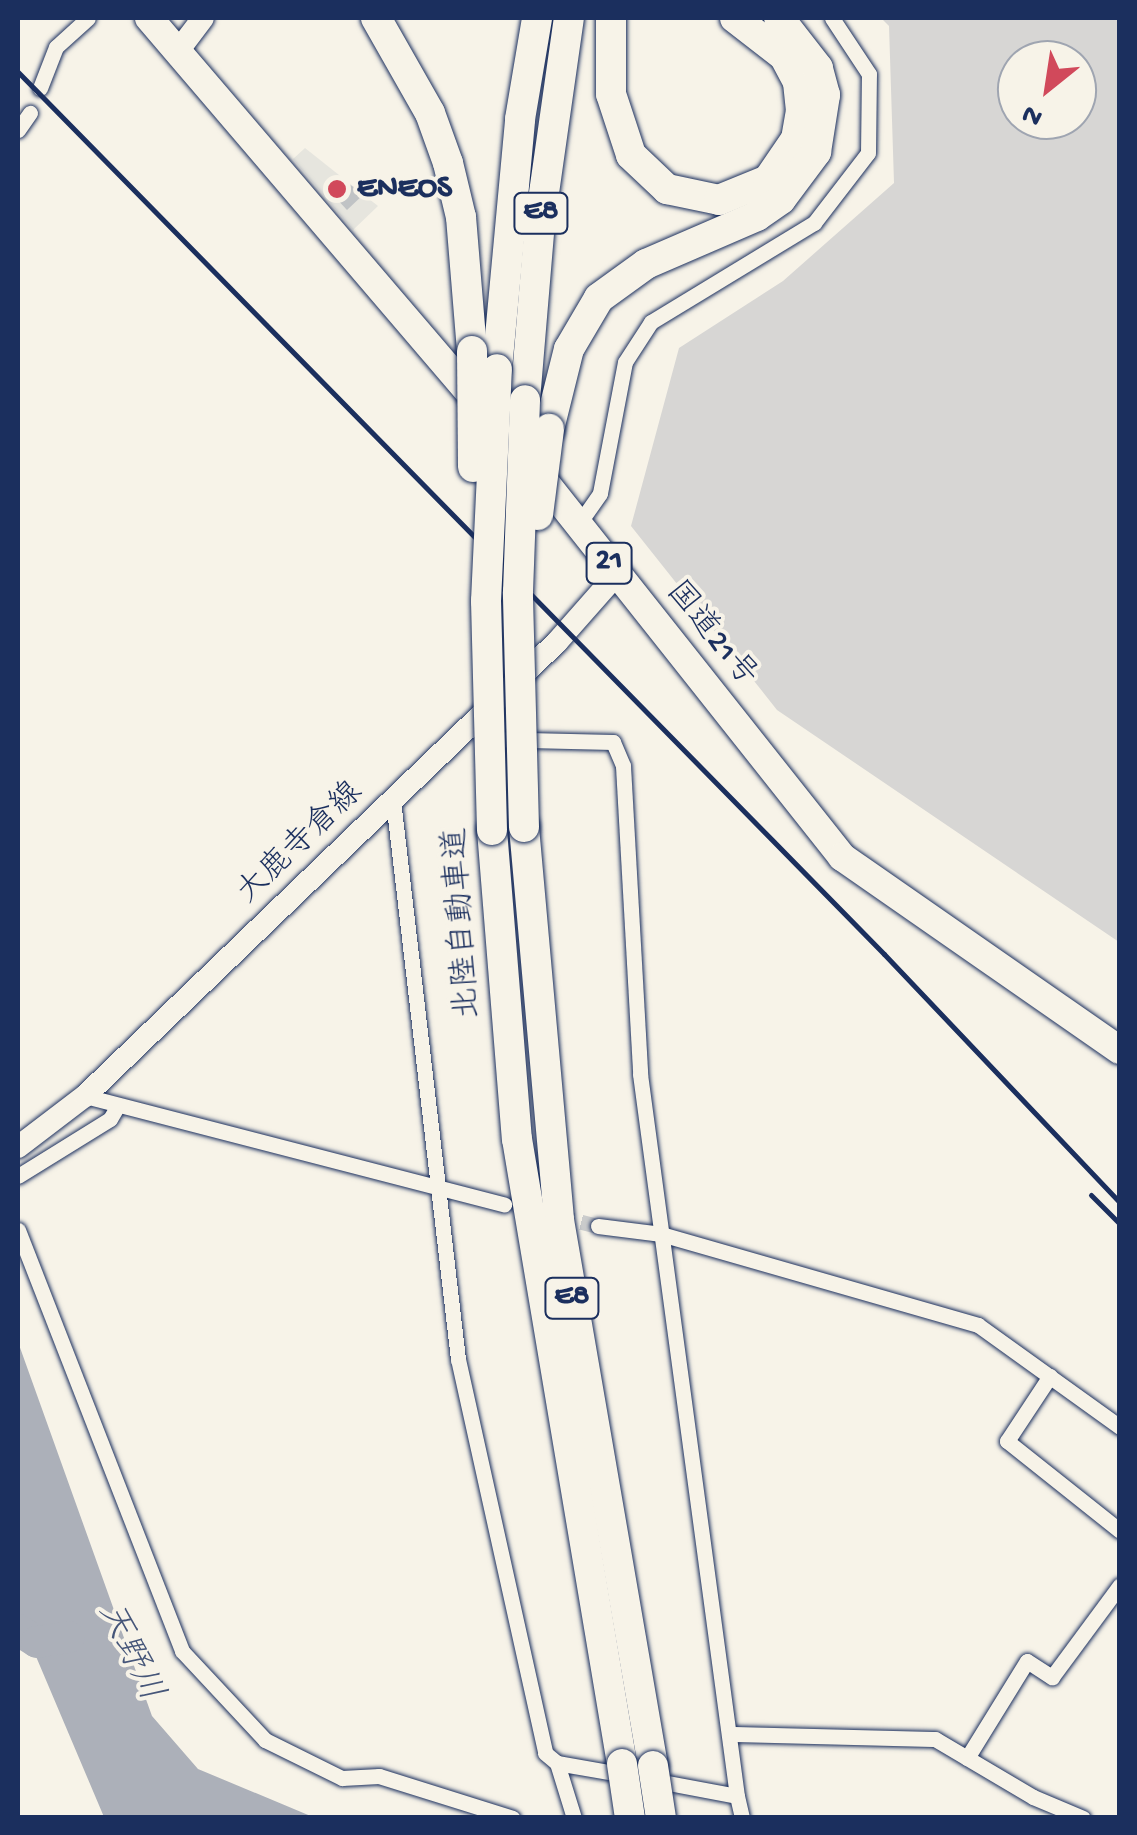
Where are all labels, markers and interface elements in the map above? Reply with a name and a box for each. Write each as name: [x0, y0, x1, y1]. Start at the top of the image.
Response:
north arrow: [997, 40, 1097, 140]
text: N: [1017, 96, 1049, 134]
place label: ENEOS: [357, 170, 452, 208]
marker: ENEOS: [326, 178, 348, 200]
road number: E8: [511, 188, 571, 238]
road number: 21: [584, 538, 634, 588]
street label: 国道21号: [656, 574, 764, 696]
street label: 大鹿寺倉線: [230, 775, 372, 913]
street label: 北陸自動車道: [438, 826, 490, 1020]
road number: E8: [542, 1273, 602, 1323]
water label: 天野川: [86, 1597, 170, 1709]

